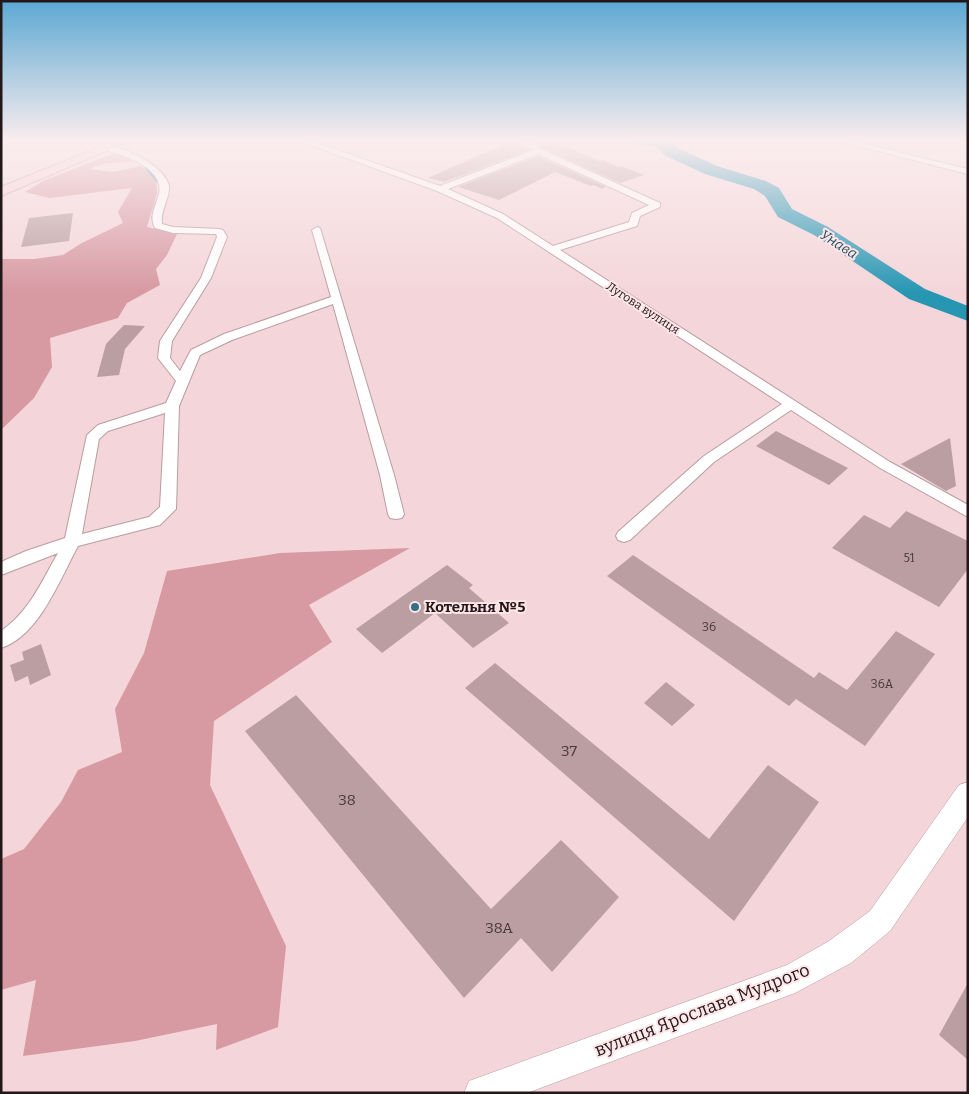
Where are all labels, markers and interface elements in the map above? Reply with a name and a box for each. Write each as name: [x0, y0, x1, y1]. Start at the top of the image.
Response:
water label: Унава: [817, 226, 861, 263]
street label: Лугова вулиця: [604, 279, 683, 337]
house number: 51: [903, 551, 915, 565]
place label: Котельня №5: [425, 598, 525, 616]
marker: Котельня №5: [409, 601, 421, 613]
house number: 36: [702, 620, 716, 634]
house number: 36А: [871, 677, 894, 691]
house number: 37: [561, 742, 578, 760]
house number: 38: [338, 791, 356, 809]
house number: 38А: [485, 919, 513, 937]
street label: вулиця Ярослава Мудрого: [591, 959, 813, 1061]

